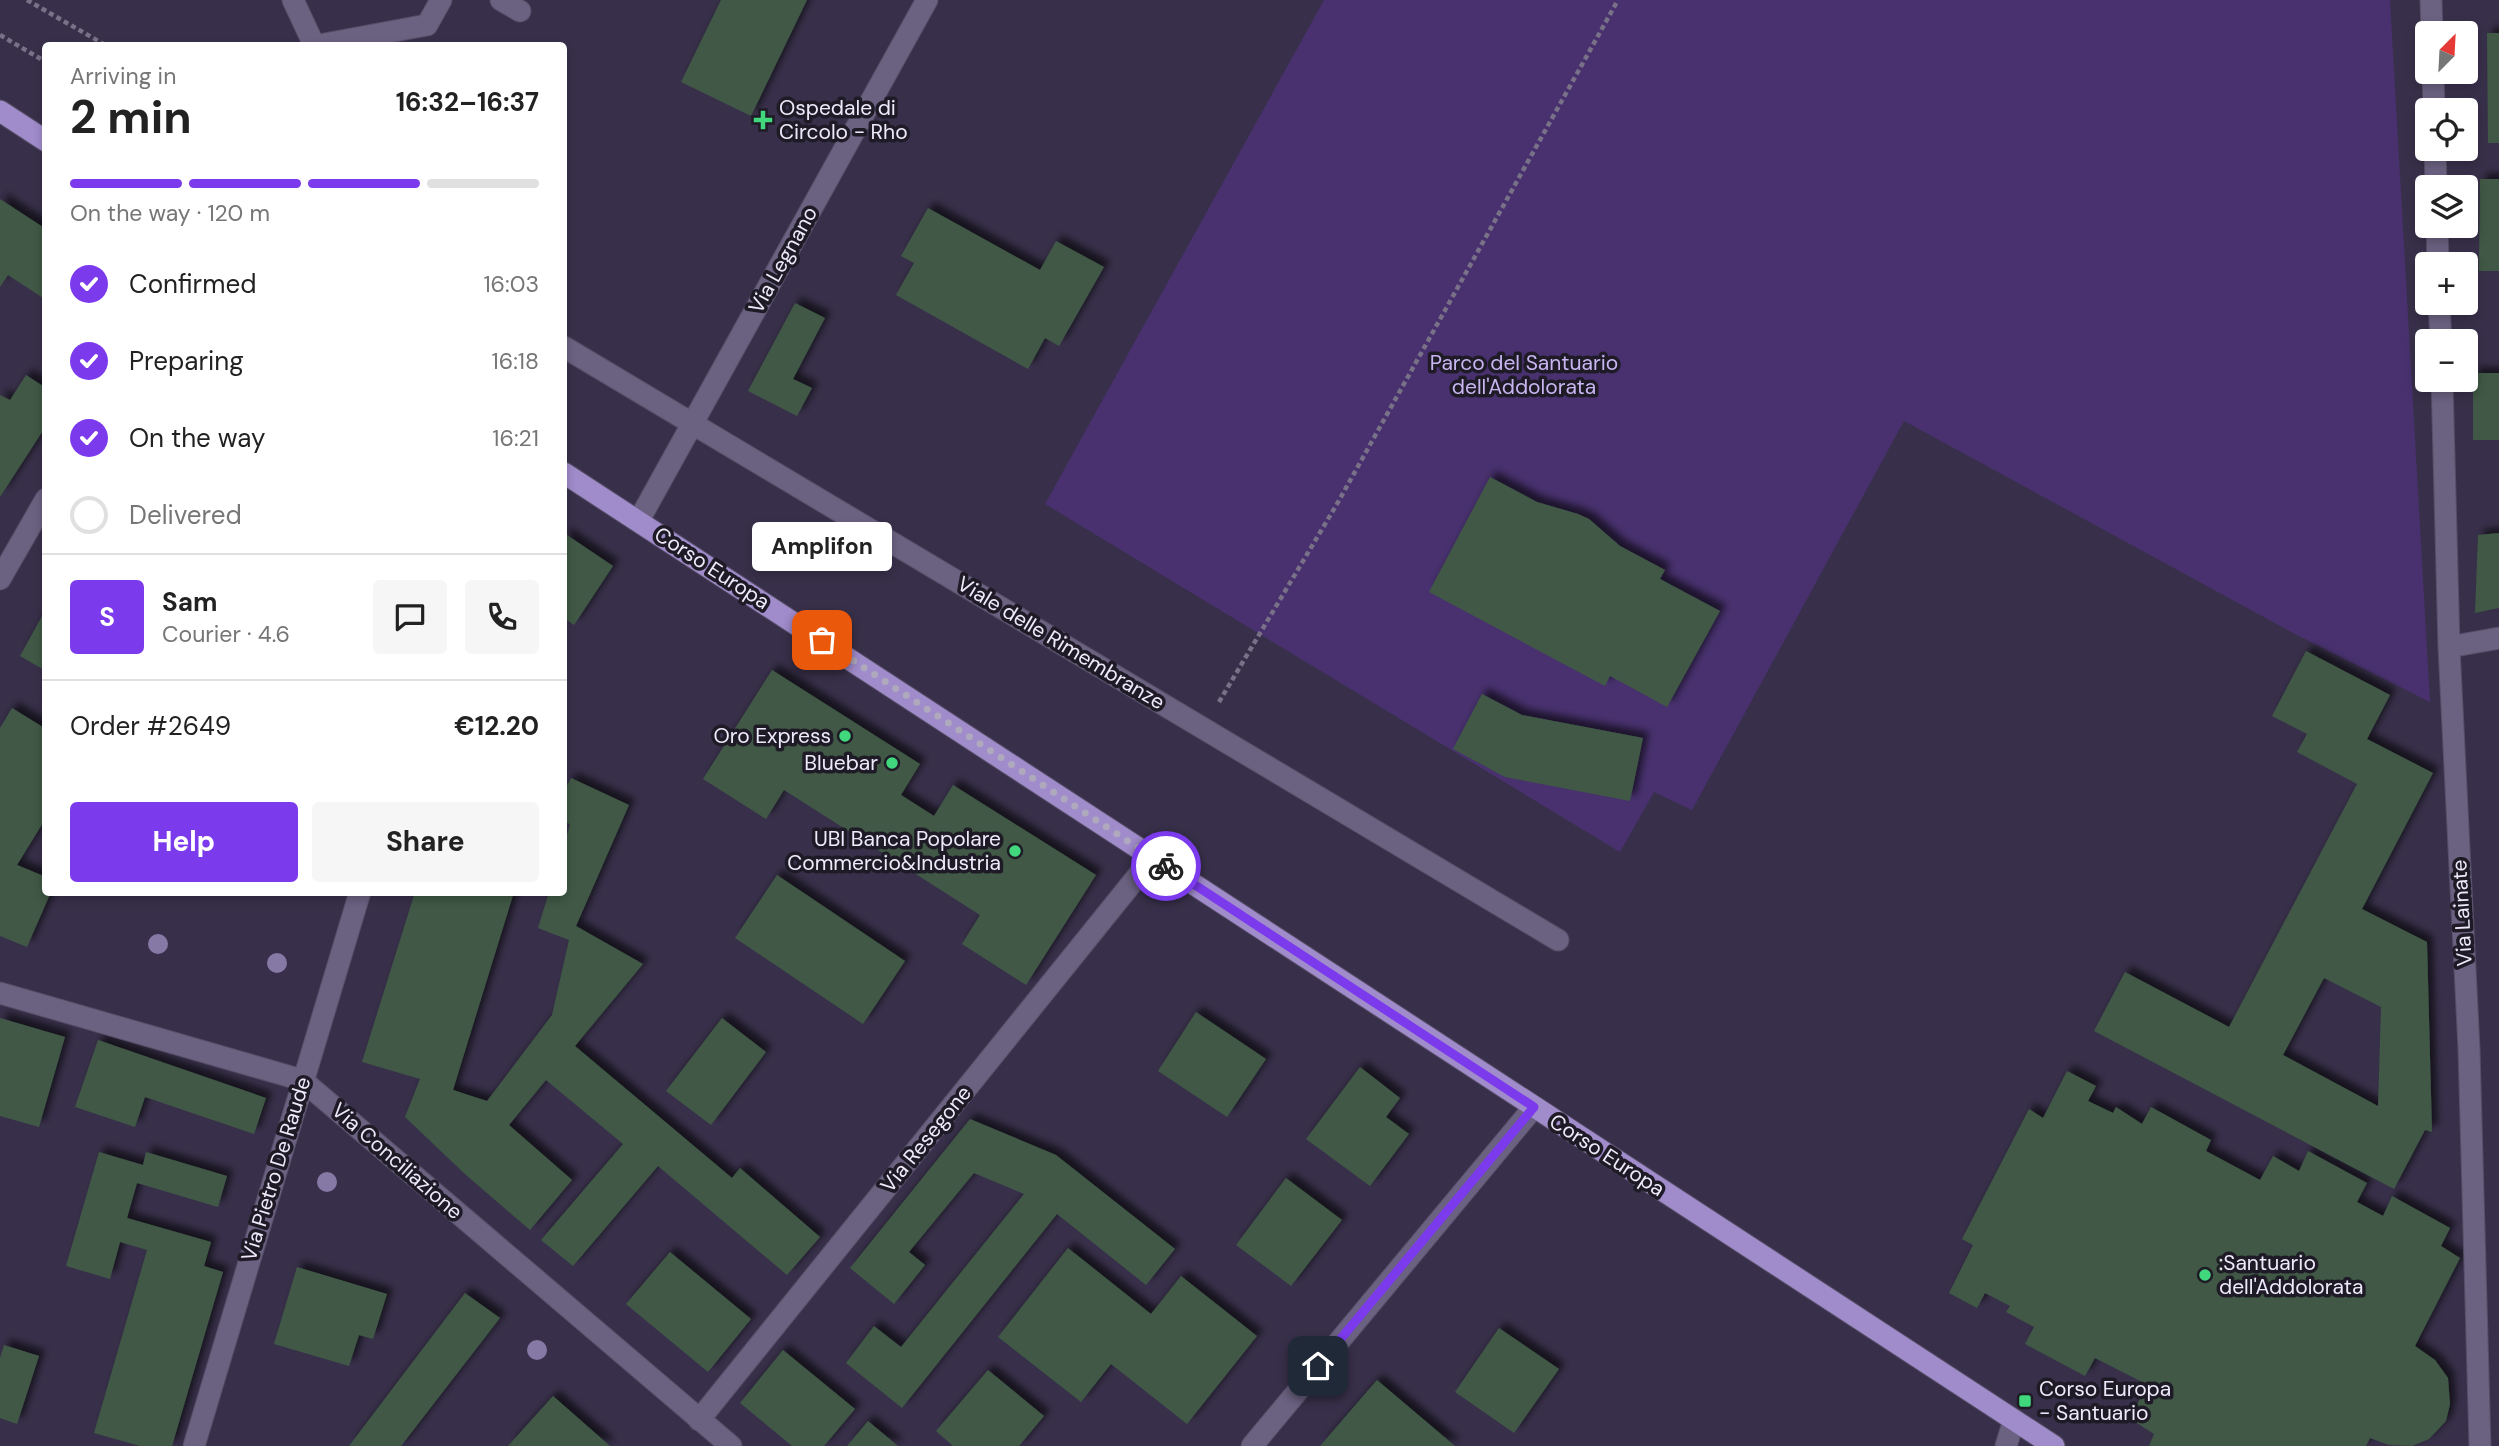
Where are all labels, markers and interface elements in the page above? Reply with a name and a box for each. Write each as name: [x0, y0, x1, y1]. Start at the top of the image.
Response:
north arrow: [2415, 21, 2478, 84]
map controls: [2415, 21, 2478, 392]
text: Arriving in: [70, 61, 176, 91]
text: 16:32–16:37: [396, 85, 539, 119]
text: 2 min: [70, 87, 192, 147]
place label: Ospedale di Circolo - Rho: [779, 94, 908, 146]
button: locate: [2415, 98, 2478, 161]
marker: Ospedale di Circolo - Rho: [753, 110, 773, 130]
button: layers: [2415, 175, 2478, 238]
text: On the way · 120 m: [70, 198, 270, 228]
street label: Via Legnano: [742, 201, 824, 319]
button: +: [2415, 252, 2478, 315]
icon: check: [70, 265, 108, 303]
text: Confirmed: [129, 267, 256, 301]
text: 16:03: [483, 269, 539, 299]
button: −: [2415, 329, 2478, 392]
icon: check: [70, 342, 108, 380]
text: Preparing: [129, 344, 244, 378]
text: 16:18: [492, 346, 539, 376]
park label: Parco del Santuario dell'Addolorata: [1430, 349, 1618, 401]
icon: check: [70, 419, 108, 457]
text: On the way: [129, 421, 265, 455]
text: 16:21: [492, 423, 539, 453]
text: Delivered: [129, 498, 242, 532]
street label: Corso Europa: [649, 520, 775, 616]
callout: Amplifon: [752, 521, 892, 570]
text: Amplifon: [771, 531, 873, 561]
street label: Viale delle Rimembranze: [952, 570, 1170, 716]
button: chat: [373, 580, 447, 654]
button: phone: [465, 580, 539, 654]
text: Sam: [162, 585, 217, 619]
text: S: [99, 600, 115, 634]
pin: [792, 610, 852, 670]
text: Courier · 4.6: [162, 619, 290, 649]
icon: bag: [803, 621, 841, 659]
text: Order #2649: [70, 709, 231, 743]
text: €12.20: [454, 709, 539, 743]
place label: Oro Express: [714, 722, 831, 750]
marker: Oro Express: [837, 728, 853, 744]
place label: Bluebar: [804, 749, 878, 777]
marker: Bluebar: [884, 755, 900, 771]
button: Help: [70, 802, 298, 882]
button: Share: [312, 802, 539, 882]
place label: UBI Banca Popolare Commercio&Industria: [787, 825, 1001, 877]
courier: [1131, 831, 1201, 901]
marker: UBI Banca Popolare Commercio&Industria: [1007, 843, 1023, 859]
icon: bike: [1147, 847, 1185, 885]
street label: Via Lainate: [2445, 859, 2479, 967]
street label: Via Pietro De Raude: [235, 1073, 317, 1265]
street label: Via Resegone: [874, 1080, 978, 1198]
street label: Via Conciliazione: [326, 1096, 468, 1226]
street label: Corso Europa: [1544, 1107, 1670, 1203]
place label: :Santuario dell'Addolorata: [2219, 1249, 2363, 1301]
marker: :Santuario dell'Addolorata: [2197, 1267, 2213, 1283]
pin: [1288, 1336, 1348, 1396]
icon: home: [1299, 1347, 1337, 1385]
place label: Corso Europa - Santuario: [2039, 1375, 2171, 1427]
marker: Corso Europa - Santuario: [2017, 1393, 2033, 1409]

